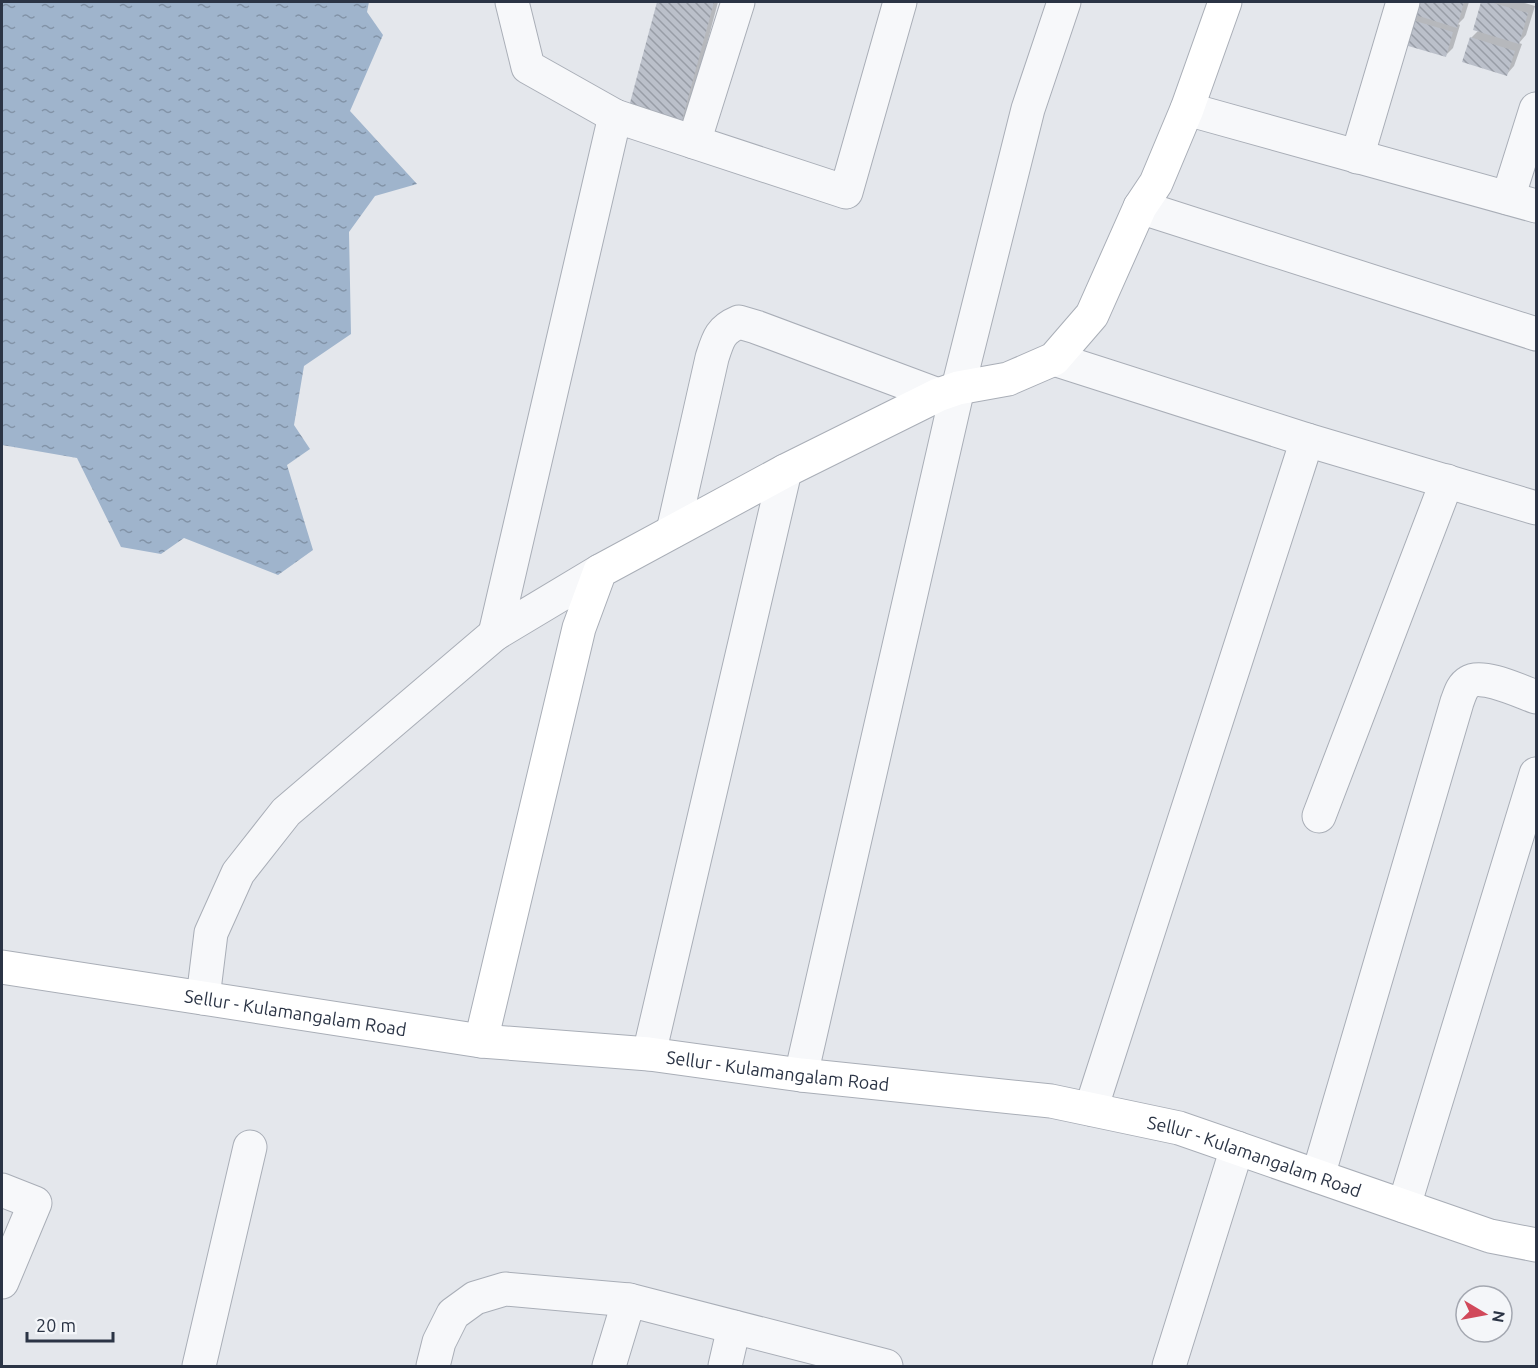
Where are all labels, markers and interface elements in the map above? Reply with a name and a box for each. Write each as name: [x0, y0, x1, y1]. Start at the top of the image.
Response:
street label: Sellur - Kulamangalam Road: [183, 985, 408, 1039]
street label: Sellur - Kulamangalam Road: [665, 1046, 890, 1094]
street label: Sellur - Kulamangalam Road: [1146, 1112, 1364, 1201]
north arrow: [1454, 1284, 1514, 1344]
scale bar: [27, 1305, 112, 1343]
text: N: [1489, 1309, 1509, 1324]
text: 20 m: [36, 1315, 76, 1335]

